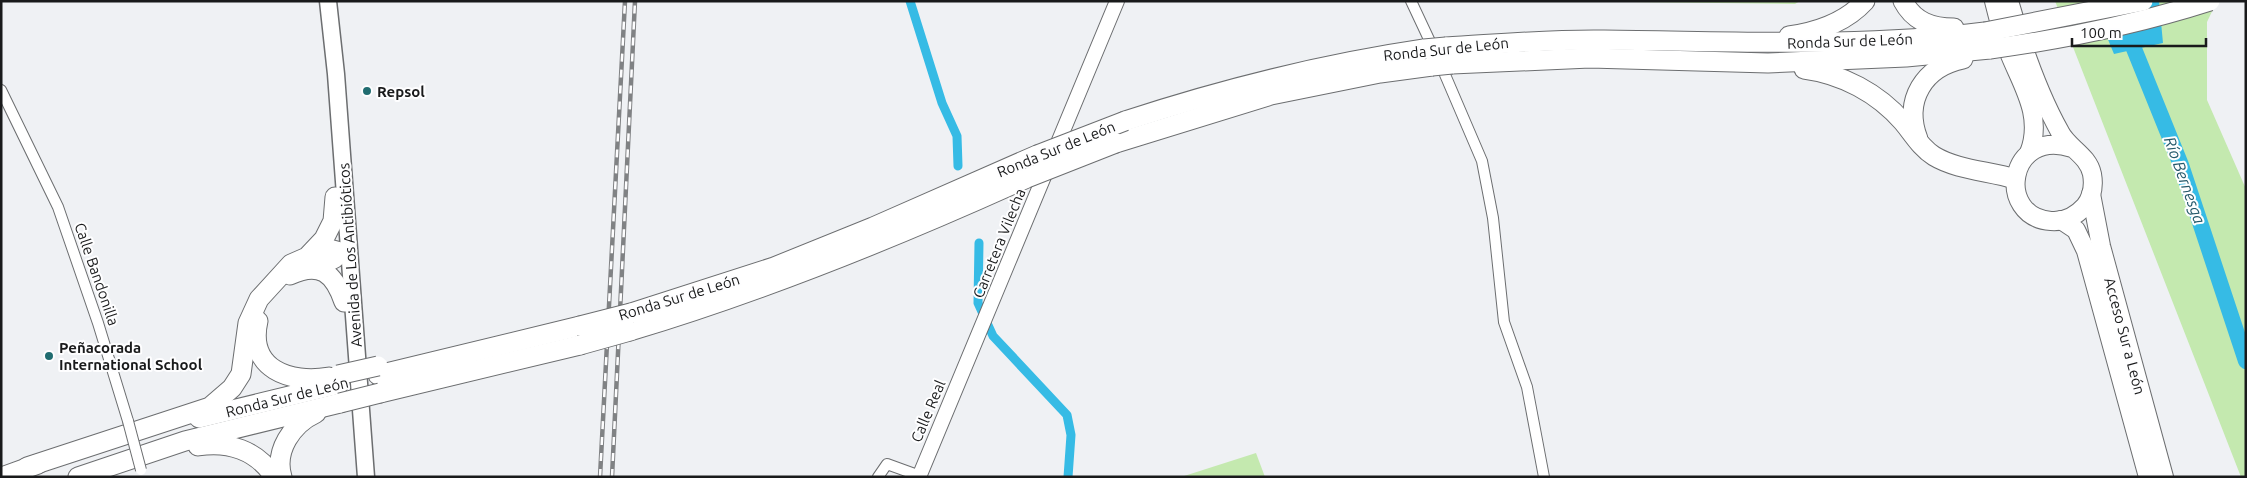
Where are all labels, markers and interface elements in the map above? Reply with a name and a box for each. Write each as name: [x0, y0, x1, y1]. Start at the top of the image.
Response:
scale bar: [2072, 15, 2206, 47]
text: 100 m: [2080, 24, 2122, 41]
street label: Ronda Sur de León: [1787, 30, 1913, 52]
street label: Ronda Sur de León: [1383, 34, 1509, 64]
place label: Repsol: [377, 83, 425, 100]
marker: Repsol: [361, 85, 373, 97]
street label: Ronda Sur de León: [994, 118, 1118, 180]
water label: Río Bernesga: [2161, 134, 2209, 226]
street label: Avenida de Los Antibióticos: [335, 162, 365, 348]
street label: Carretera Vilecha: [969, 186, 1029, 300]
street label: Calle Bandonilla: [71, 220, 123, 328]
street label: Ronda Sur de León: [616, 270, 742, 324]
street label: Acceso Sur a León: [2101, 276, 2149, 396]
place label: Peñacorada International School: [59, 339, 203, 373]
marker: Peñacorada International School: [43, 350, 55, 362]
street label: Ronda Sur de León: [224, 374, 350, 420]
street label: Calle Real: [907, 377, 949, 445]

